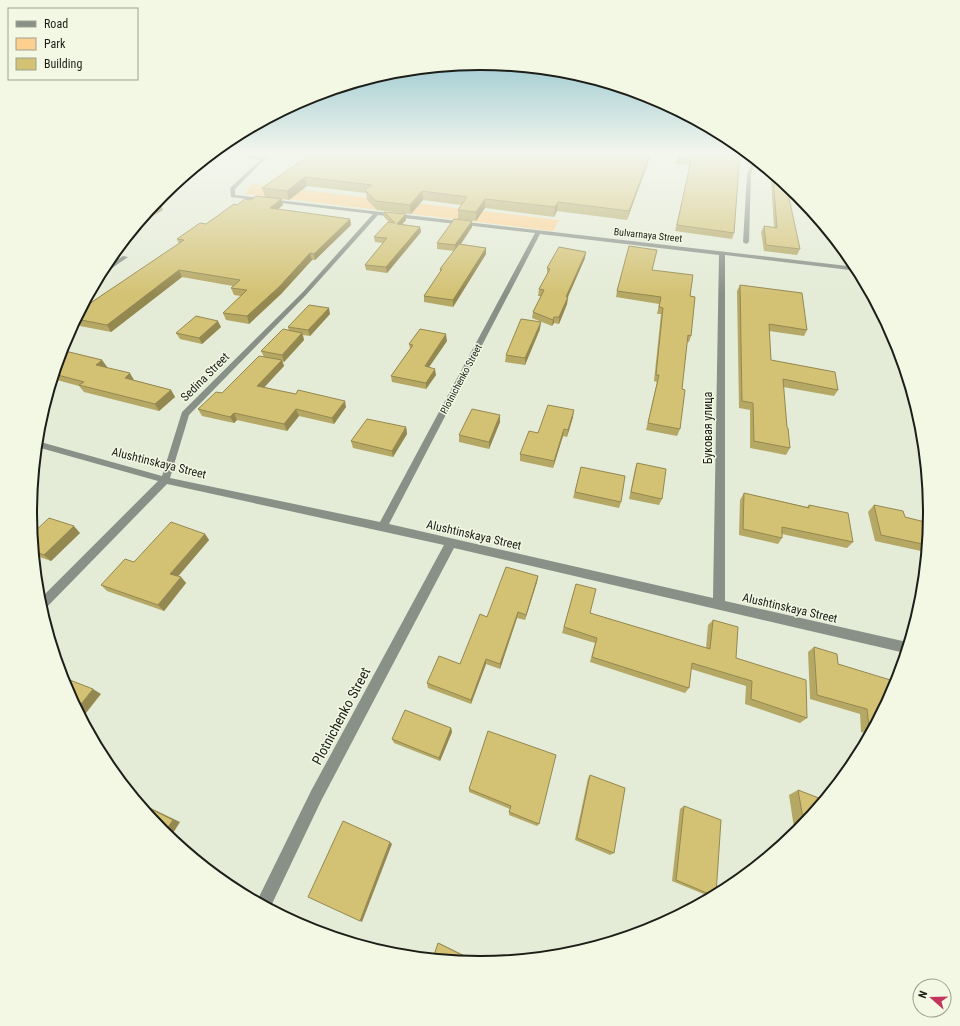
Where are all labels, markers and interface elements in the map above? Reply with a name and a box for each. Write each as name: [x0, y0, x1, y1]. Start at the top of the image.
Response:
legend: [8, 8, 138, 80]
text: Road: [44, 17, 68, 31]
text: Park: [44, 37, 66, 51]
text: Building: [44, 57, 82, 71]
street label: Bulvarnaya Street: [613, 226, 683, 244]
street label: Plotnichenko Street: [438, 342, 484, 416]
street label: Sedina Street: [178, 349, 233, 404]
street label: Буковая улица: [701, 391, 715, 464]
street label: Alushtinskaya Street: [110, 444, 208, 482]
street label: Alushtinskaya Street: [425, 517, 523, 553]
street label: Alushtinskaya Street: [741, 590, 839, 626]
street label: Plotnichenko Street: [309, 665, 373, 767]
north arrow: [912, 978, 952, 1018]
text: N: [916, 989, 930, 1000]

